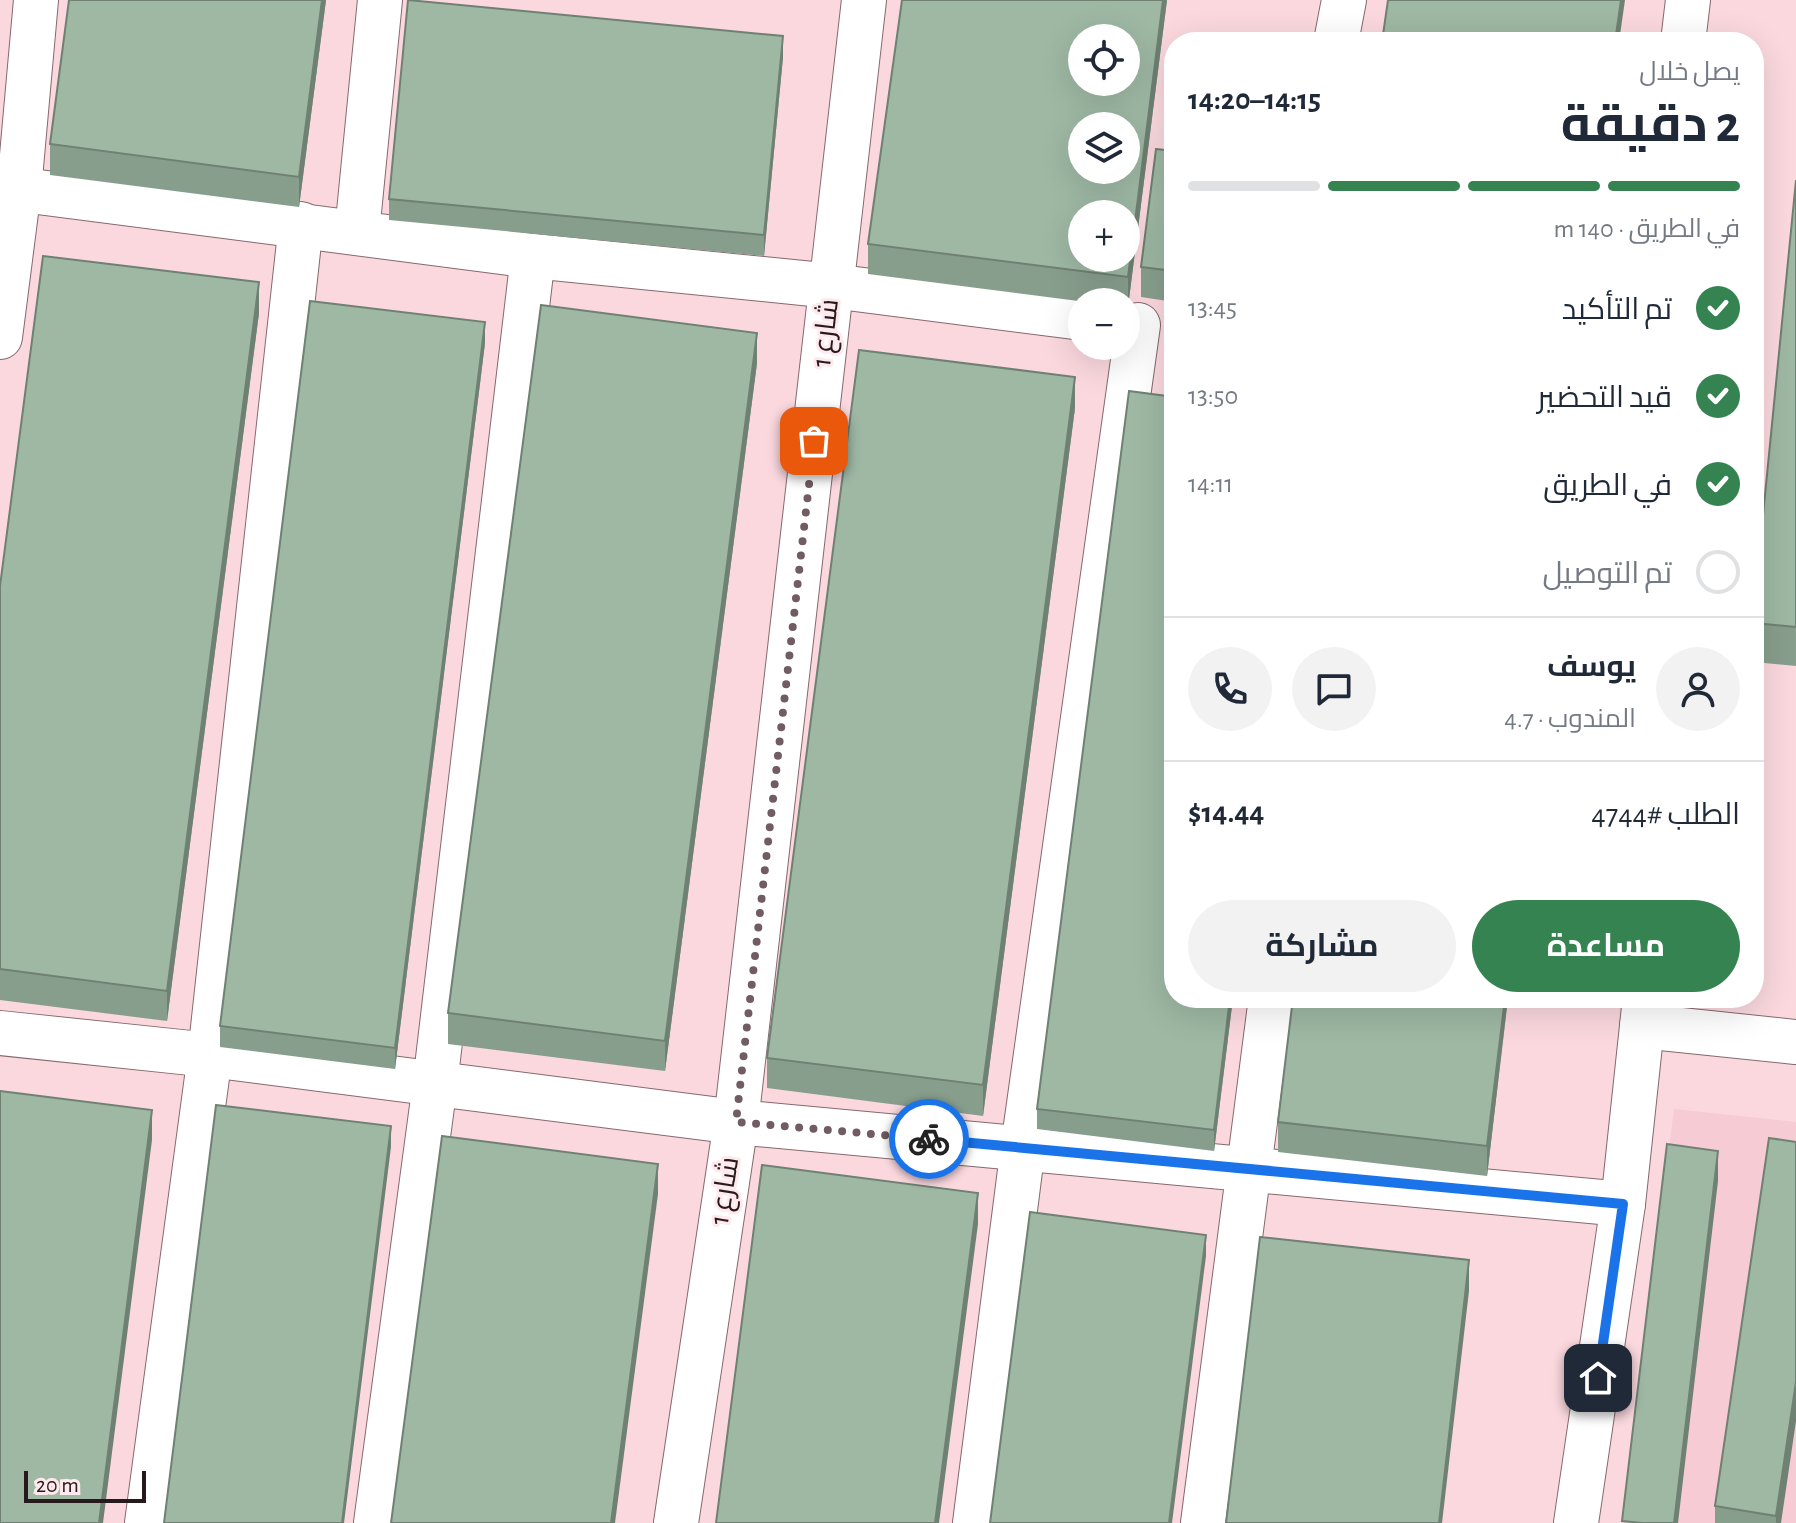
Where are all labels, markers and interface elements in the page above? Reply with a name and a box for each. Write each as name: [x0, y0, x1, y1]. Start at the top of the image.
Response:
map controls: [1068, 24, 1140, 360]
button: locate: [1068, 24, 1140, 96]
text: يصل خلال: [1639, 59, 1740, 85]
text: 14:15–14:20: [1188, 85, 1321, 115]
text: 2 دقيقة: [1561, 99, 1740, 151]
button: layers: [1068, 112, 1140, 184]
button: +: [1068, 200, 1140, 272]
text: في الطريق · 140 m: [1554, 216, 1740, 242]
icon: check: [1696, 286, 1740, 330]
button: −: [1068, 288, 1140, 360]
text: 13:45: [1188, 295, 1237, 321]
text: تم التأكيد: [1562, 295, 1672, 325]
street label: شارع 1: [807, 297, 847, 369]
icon: check: [1696, 374, 1740, 418]
text: 13:50: [1188, 383, 1238, 409]
text: قيد التحضير: [1537, 383, 1672, 413]
pin: [780, 407, 848, 475]
icon: bag: [792, 419, 836, 463]
icon: check: [1696, 462, 1740, 506]
text: 14:11: [1188, 471, 1233, 497]
text: في الطريق: [1543, 471, 1672, 501]
text: تم التوصيل: [1542, 559, 1672, 589]
button: phone: [1188, 647, 1272, 731]
button: chat: [1292, 647, 1376, 731]
button: person: [1656, 647, 1740, 731]
text: يوسف: [1547, 652, 1636, 682]
text: المندوب · 4.7: [1504, 706, 1636, 732]
text: $14.44: [1188, 798, 1264, 828]
text: الطلب #4744: [1591, 800, 1740, 830]
button: مشاركة: [1188, 900, 1456, 992]
button: مساعدة: [1472, 900, 1740, 992]
courier: [889, 1099, 969, 1179]
icon: bike: [907, 1117, 951, 1161]
street label: شارع 1: [705, 1155, 747, 1227]
pin: [1564, 1344, 1632, 1412]
icon: home: [1576, 1356, 1620, 1400]
scale bar: [24, 1467, 146, 1503]
text: 20 m: [36, 1474, 79, 1496]

